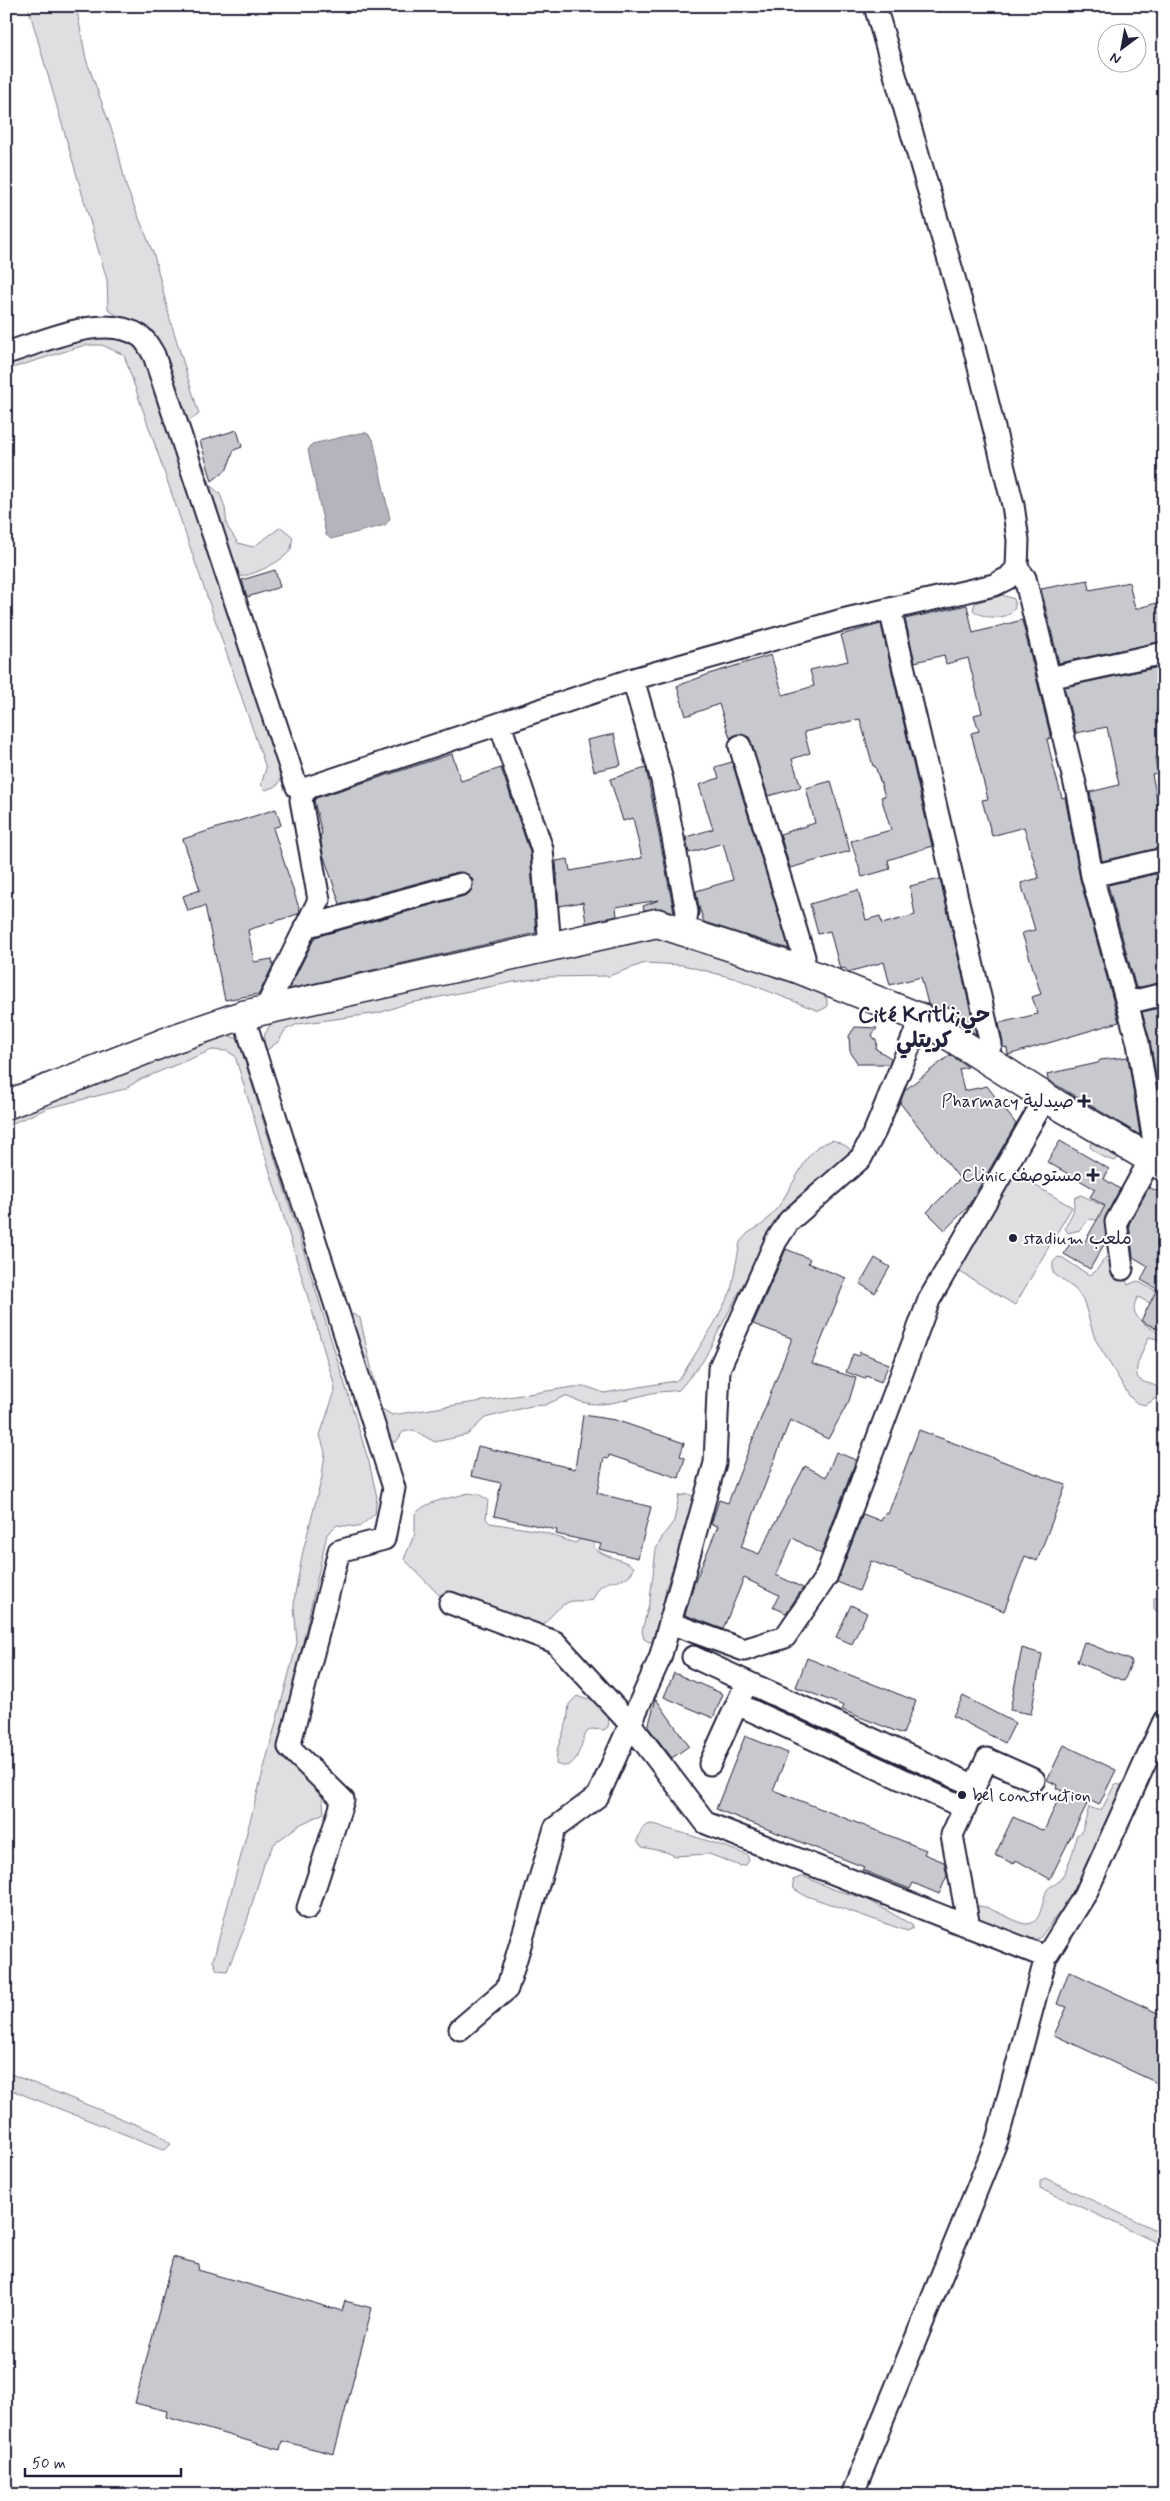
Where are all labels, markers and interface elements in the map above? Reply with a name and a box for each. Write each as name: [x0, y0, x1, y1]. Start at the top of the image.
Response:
north arrow: [1098, 22, 1148, 72]
text: N: [1107, 48, 1124, 68]
district label: Cité Kritli;حي كريتلي: [858, 1002, 990, 1059]
place label: Pharmacy صيدلية: [942, 1090, 1074, 1114]
marker: Pharmacy صيدلية: [1078, 1095, 1090, 1107]
place label: Clinic مستوصف: [962, 1164, 1082, 1188]
marker: Clinic مستوصف: [1086, 1168, 1100, 1182]
place label: stadium ملعب: [1023, 1227, 1132, 1251]
marker: stadium ملعب: [1007, 1232, 1019, 1244]
place label: bel construction: [972, 1784, 1091, 1808]
marker: bel construction: [956, 1789, 968, 1801]
scale bar: [25, 2446, 181, 2478]
text: 50 m: [32, 2454, 66, 2474]

